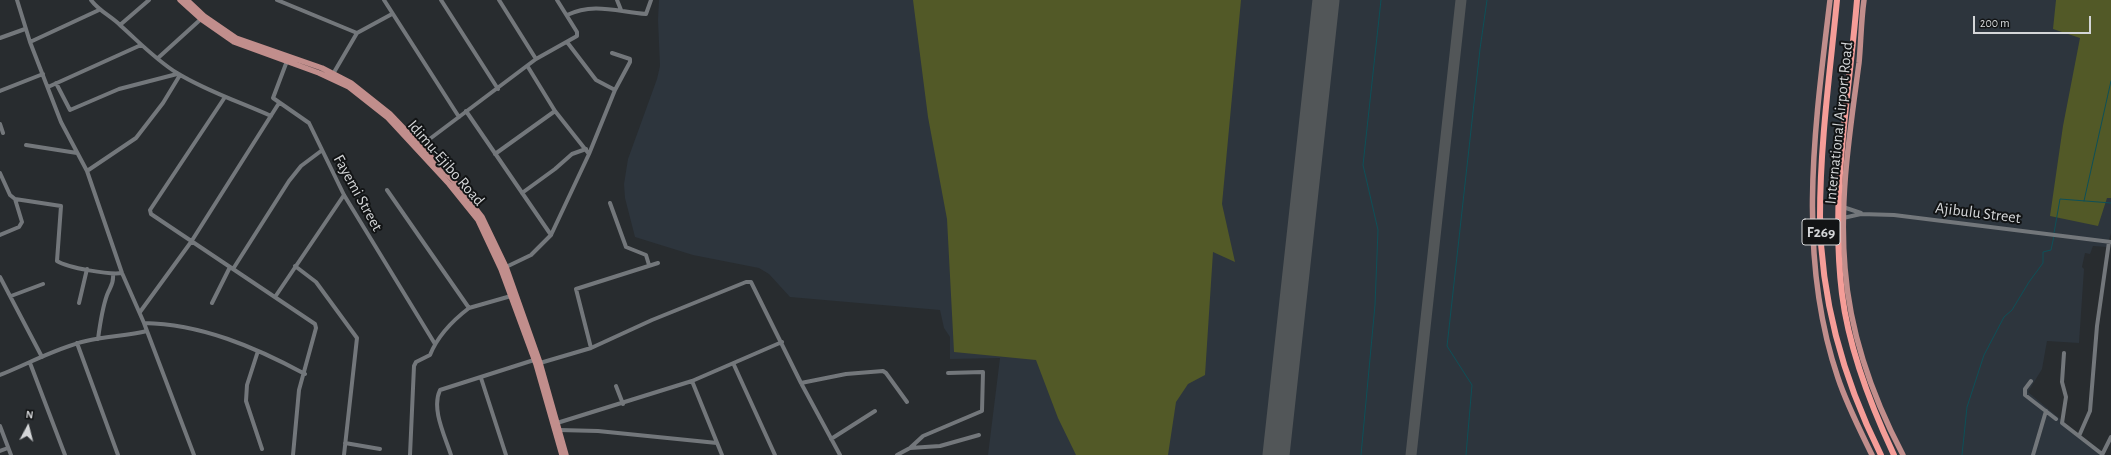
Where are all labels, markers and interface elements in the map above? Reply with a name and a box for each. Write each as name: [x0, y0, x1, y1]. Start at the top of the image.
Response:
scale bar: [1975, 8, 2093, 34]
text: 200 m: [1980, 17, 2010, 29]
street label: International Airport Road: [1821, 41, 1857, 205]
street label: Idimu-Ejibo Road: [403, 116, 489, 210]
street label: Fayemi Street: [329, 151, 387, 235]
street label: Ajibulu Street: [1934, 198, 2022, 228]
road number: F269: [1802, 219, 1840, 245]
north arrow: [8, 407, 48, 447]
text: N: [25, 409, 34, 421]

